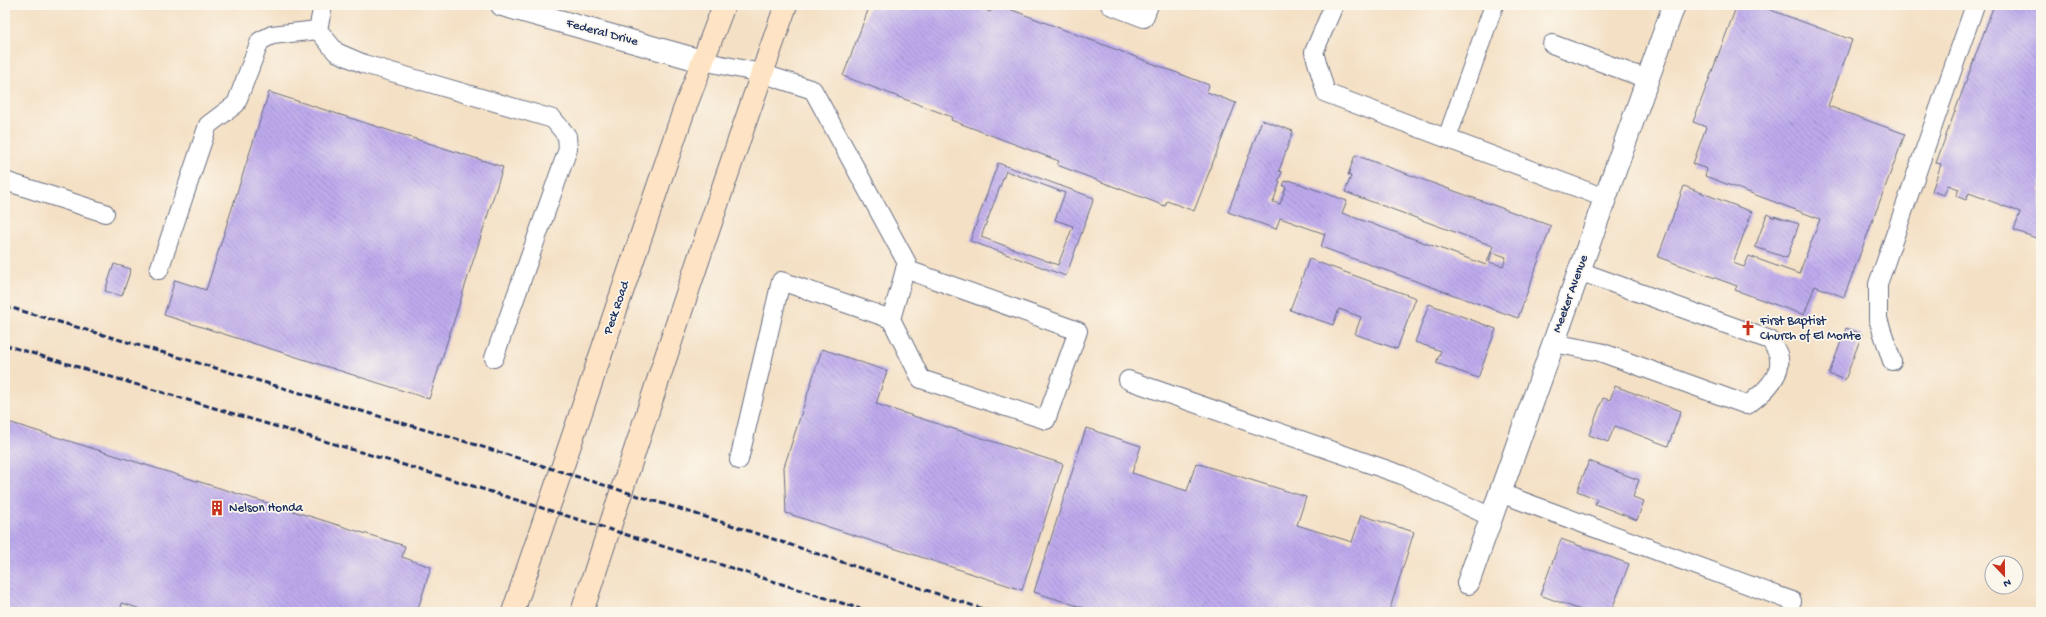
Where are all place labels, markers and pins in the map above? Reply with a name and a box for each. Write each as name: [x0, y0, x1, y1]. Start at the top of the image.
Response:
place label: First Baptist Church of El Monte: [1759, 314, 1861, 344]
church icon: First Baptist Church of El Monte: [1739, 319, 1757, 337]
building icon: Nelson Honda: [208, 499, 226, 517]
place label: Nelson Honda: [229, 501, 304, 516]

